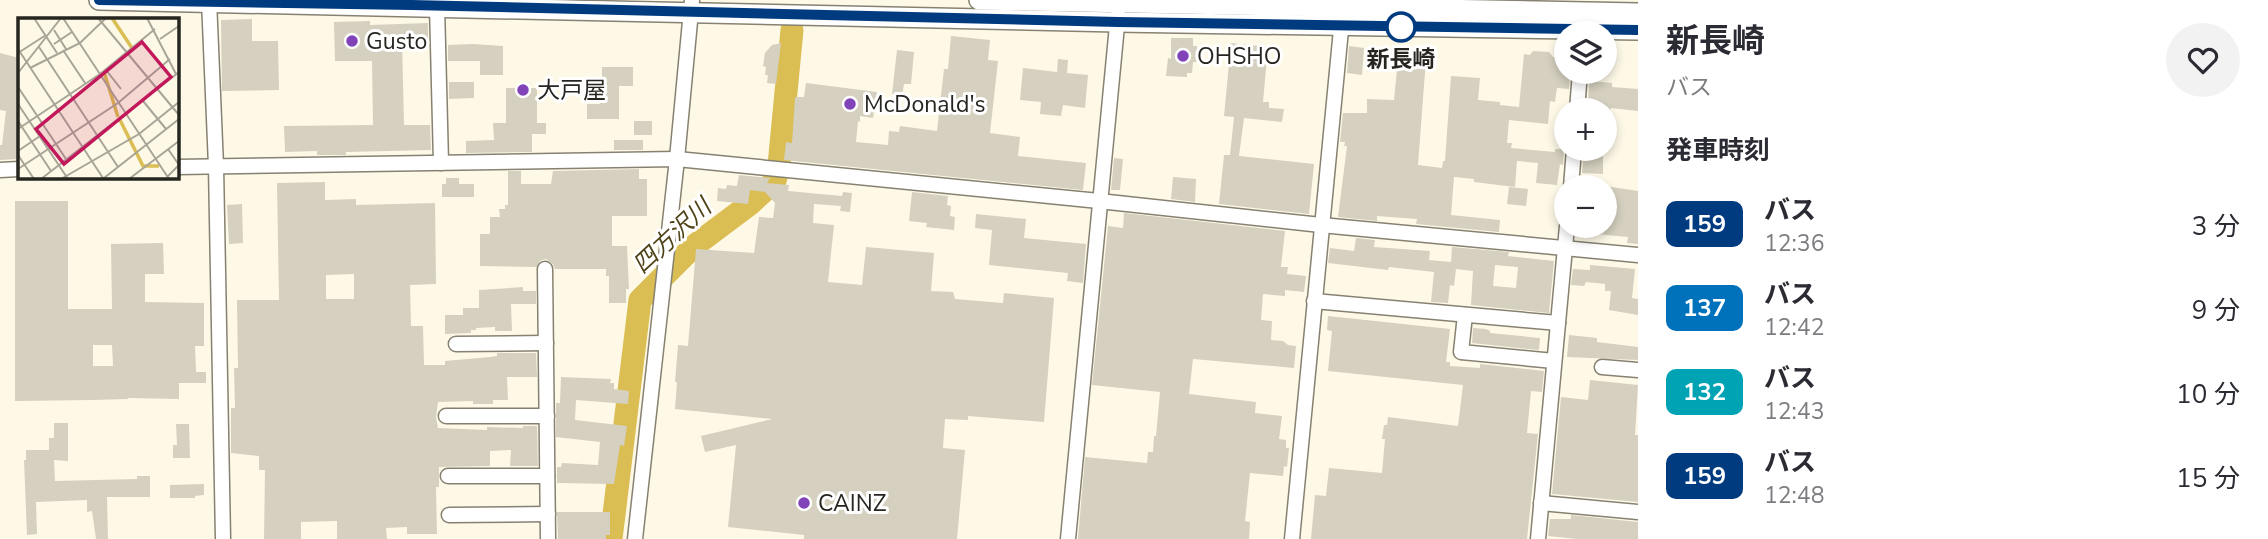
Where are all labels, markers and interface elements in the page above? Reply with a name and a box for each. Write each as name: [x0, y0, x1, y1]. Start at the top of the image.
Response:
marker: 新長崎: [1386, 12, 1416, 42]
inset map: [18, 18, 178, 178]
text: 新長崎: [1666, 19, 1765, 64]
map controls: [1554, 21, 1617, 238]
button: layers: [1554, 21, 1617, 84]
button: heart: [2166, 23, 2240, 97]
place label: Gusto: [366, 26, 427, 57]
marker: Gusto: [344, 33, 360, 49]
place label: OHSHO: [1197, 41, 1281, 72]
place label: 新長崎: [1367, 44, 1436, 75]
marker: OHSHO: [1175, 48, 1191, 64]
text: バス: [1666, 72, 1712, 103]
place label: 大戸屋: [537, 75, 606, 106]
marker: 大戸屋: [515, 82, 531, 98]
place label: McDonald's: [864, 89, 986, 120]
marker: McDonald's: [842, 96, 858, 112]
button: +: [1554, 98, 1617, 161]
text: 発車時刻: [1666, 133, 1770, 168]
button: −: [1554, 175, 1617, 238]
water label: 四方沢川: [626, 190, 720, 280]
text: バス: [1764, 193, 1816, 228]
text: 159: [1683, 208, 1726, 240]
text: 3 分: [2192, 209, 2240, 244]
text: 12:36: [1764, 228, 1824, 259]
text: バス: [1764, 277, 1816, 312]
text: 137: [1683, 292, 1726, 324]
text: 9 分: [2192, 293, 2240, 328]
text: 12:42: [1764, 312, 1824, 343]
text: バス: [1764, 361, 1816, 396]
text: 132: [1683, 376, 1726, 408]
text: 10 分: [2176, 377, 2240, 412]
text: 12:43: [1764, 396, 1824, 427]
text: バス: [1764, 445, 1816, 480]
text: 159: [1683, 460, 1726, 492]
text: 15 分: [2176, 461, 2240, 496]
text: 12:48: [1764, 480, 1824, 511]
place label: CAINZ: [818, 488, 887, 519]
marker: CAINZ: [796, 495, 812, 511]

